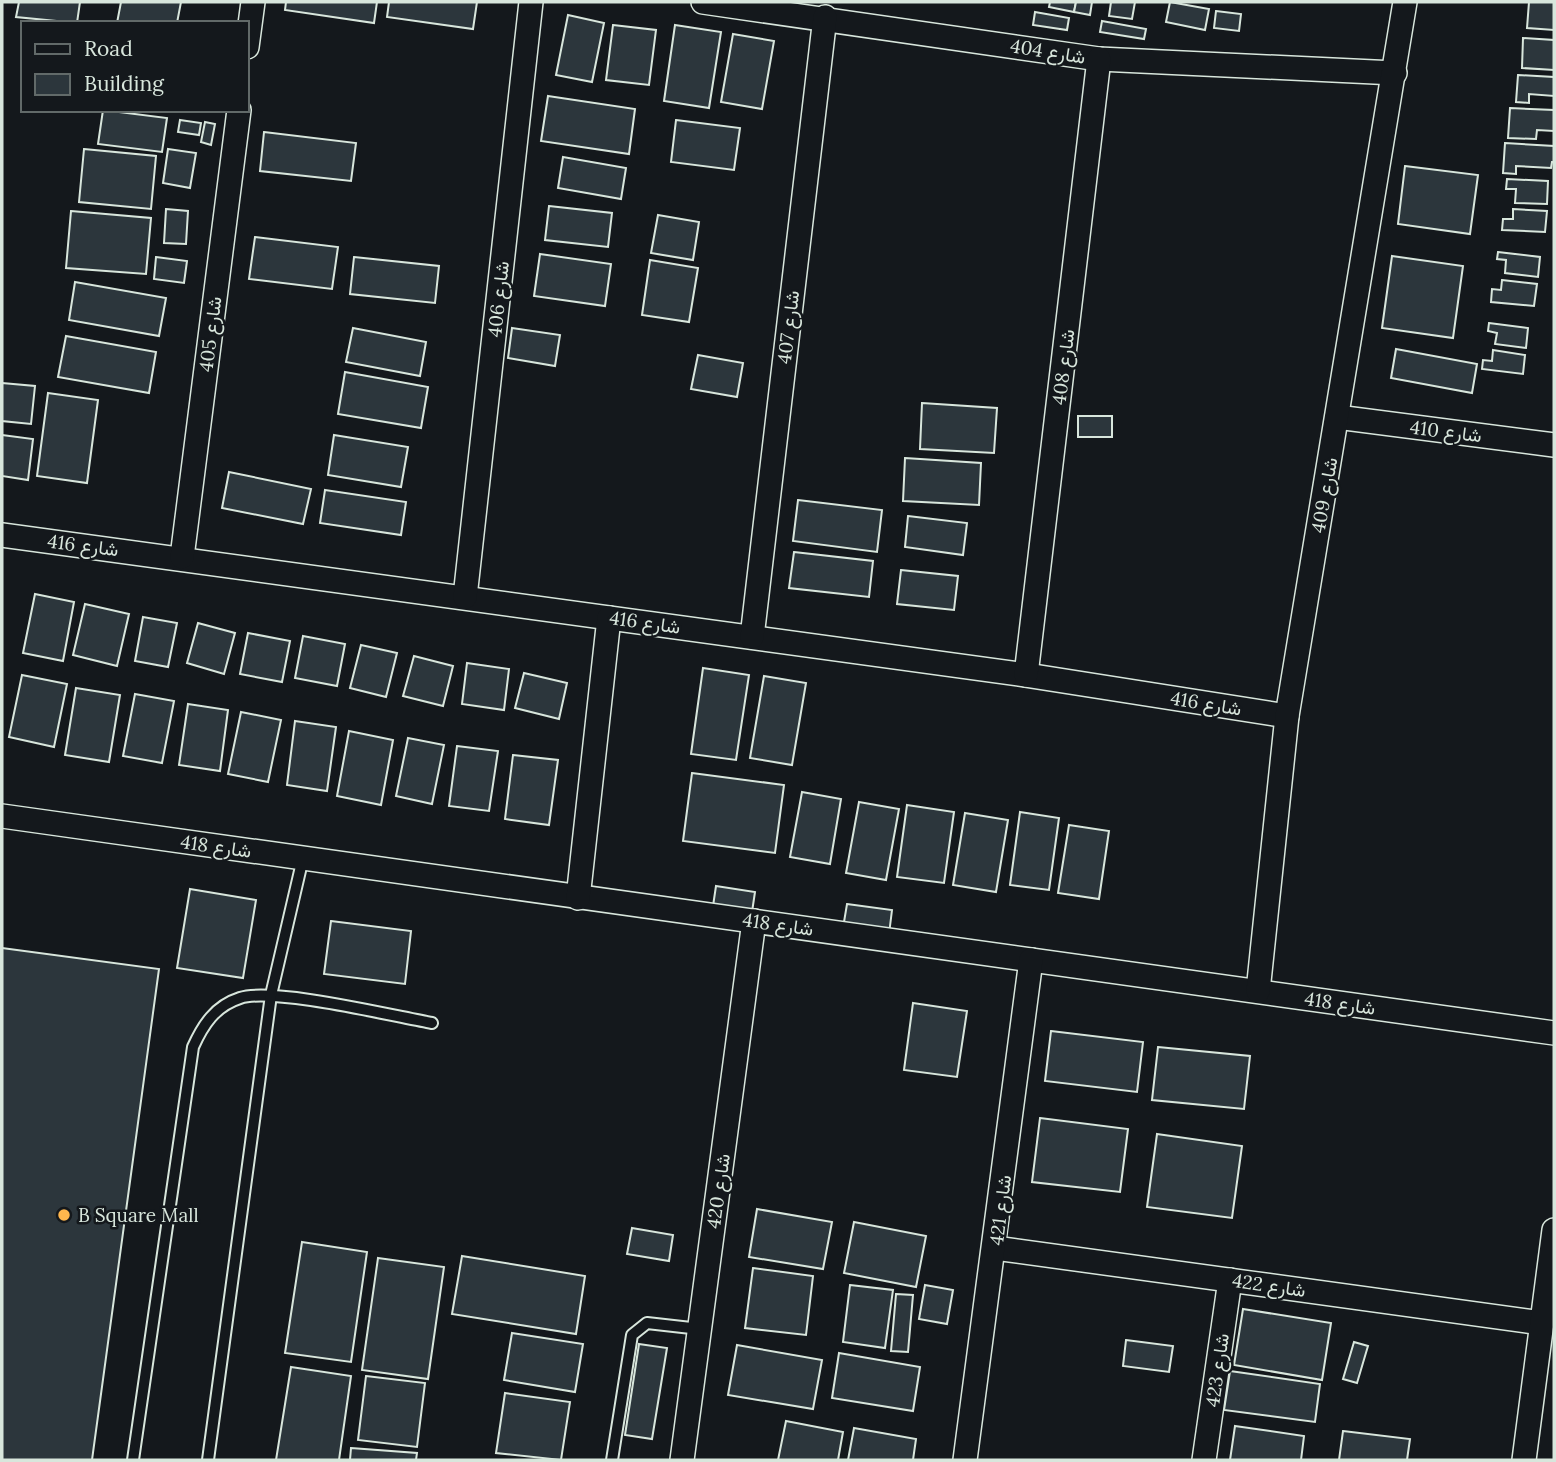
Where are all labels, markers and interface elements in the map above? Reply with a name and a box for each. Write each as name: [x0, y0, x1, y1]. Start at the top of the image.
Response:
legend: [21, 21, 248, 112]
street label: شارع 404: [1009, 33, 1087, 70]
text: Road: [84, 35, 133, 62]
text: Building: [84, 70, 164, 97]
street label: شارع 406: [482, 260, 515, 338]
street label: شارع 407: [772, 289, 805, 365]
street label: شارع 405: [193, 295, 228, 373]
street label: شارع 408: [1046, 328, 1081, 406]
street label: شارع 410: [1409, 415, 1483, 448]
street label: شارع 409: [1306, 455, 1343, 535]
street label: شارع 416: [46, 529, 120, 562]
street label: شارع 416: [608, 605, 682, 640]
street label: شارع 416: [1169, 686, 1243, 721]
street label: شارع 418: [179, 829, 253, 864]
street label: شارع 418: [741, 907, 815, 942]
street label: شارع 418: [1303, 986, 1377, 1021]
street label: شارع 420: [701, 1152, 736, 1230]
street label: شارع 421: [984, 1173, 1017, 1247]
place label: B Square Mall: [78, 1203, 199, 1227]
marker: B Square Mall: [56, 1207, 72, 1223]
street label: شارع 422: [1231, 1268, 1307, 1303]
street label: شارع 423: [1200, 1332, 1235, 1408]

